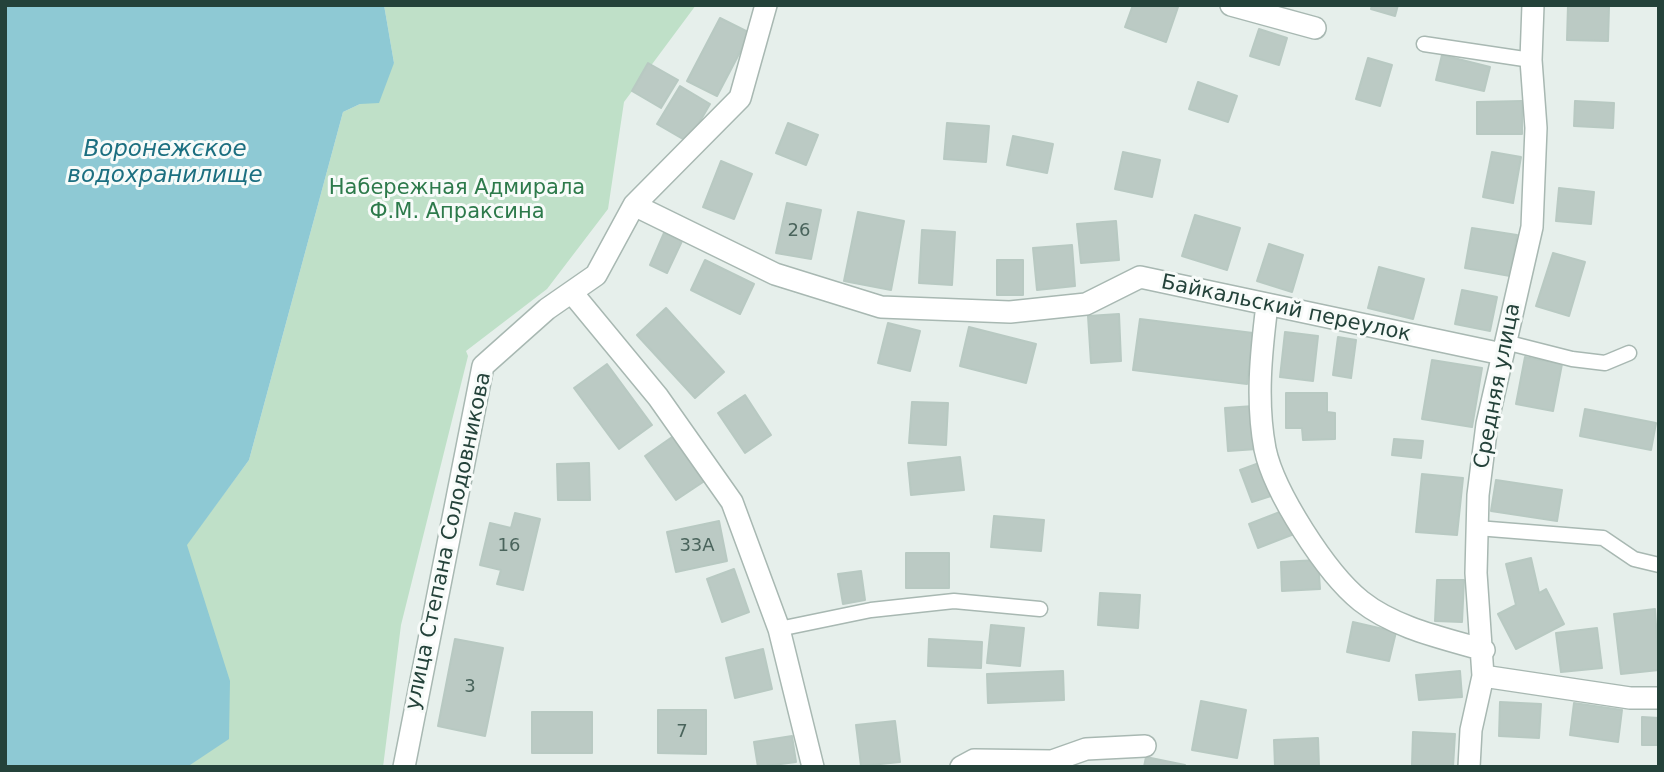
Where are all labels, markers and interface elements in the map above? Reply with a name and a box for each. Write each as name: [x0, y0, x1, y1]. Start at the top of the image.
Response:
water label: Воронежское водохранилище: [67, 136, 263, 190]
park label: Набережная Адмирала Ф.М. Апраксина: [329, 176, 585, 226]
house number: 26: [788, 220, 810, 242]
street label: Байкальский переулок: [1159, 270, 1413, 348]
street label: Средняя улица: [1470, 301, 1526, 471]
street label: улица Степана Солодовникова: [401, 370, 497, 712]
house number: 16: [498, 535, 520, 557]
house number: 33А: [679, 535, 715, 557]
house number: 3: [464, 676, 476, 698]
house number: 7: [676, 721, 688, 743]

